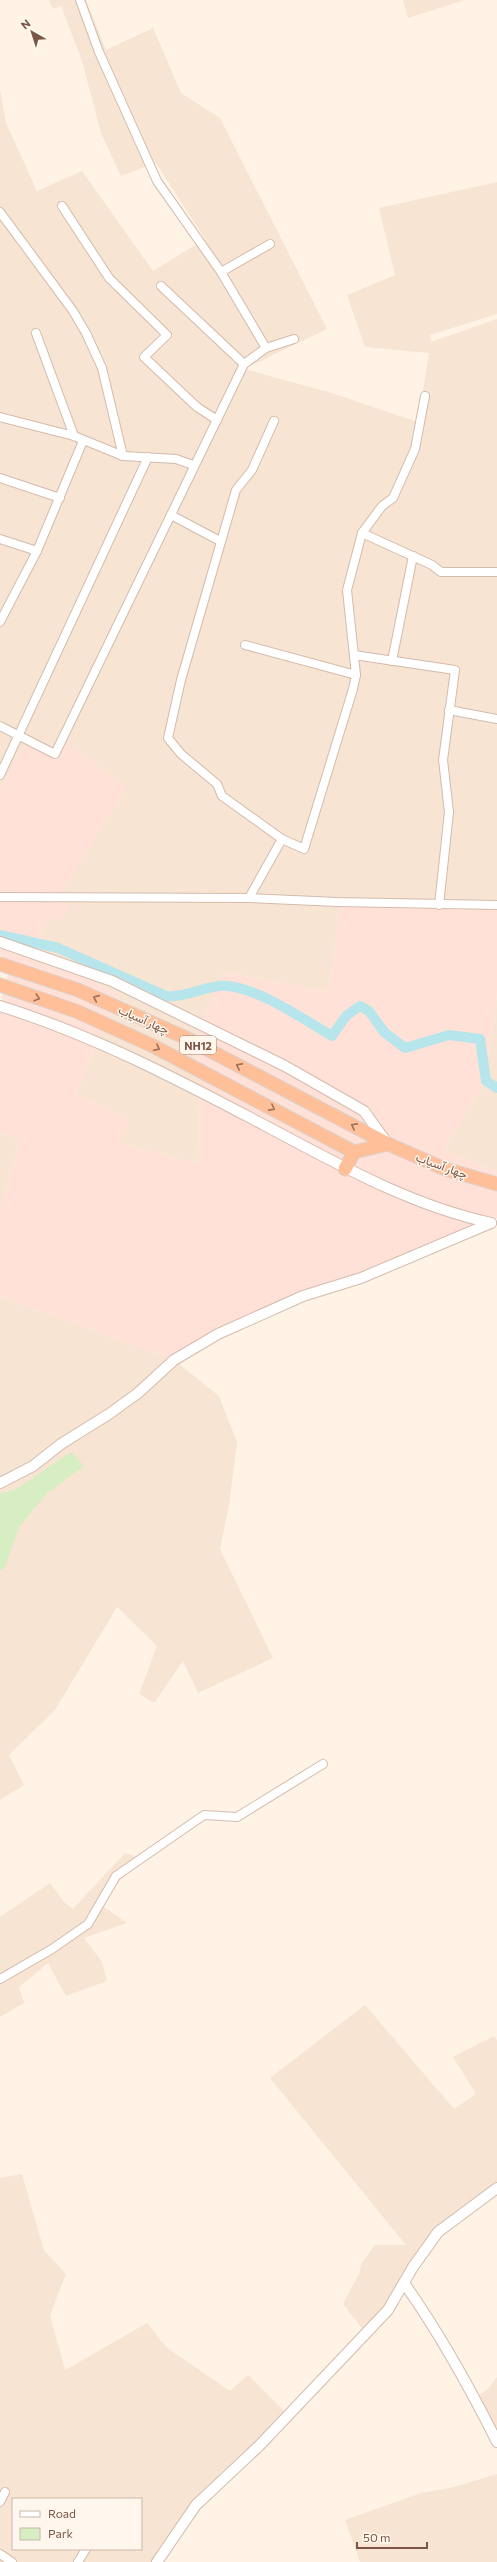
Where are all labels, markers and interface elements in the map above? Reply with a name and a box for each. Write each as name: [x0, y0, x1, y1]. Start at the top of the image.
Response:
north arrow: [12, 12, 52, 52]
text: N: [18, 16, 33, 31]
one-way arrow: [33, 993, 40, 1002]
one-way arrow: [92, 995, 99, 1003]
street label: چهار آسیاب: [116, 1002, 171, 1038]
road number: NH12: [180, 1036, 216, 1054]
one-way arrow: [153, 1043, 160, 1050]
one-way arrow: [235, 1063, 243, 1070]
one-way arrow: [268, 1104, 275, 1111]
one-way arrow: [351, 1123, 358, 1131]
street label: چهار آسیاب: [414, 1149, 470, 1183]
legend: [12, 2498, 142, 2550]
text: Road: [48, 2506, 76, 2520]
scale bar: [357, 2524, 427, 2550]
text: Park: [48, 2526, 74, 2540]
text: 50 m: [363, 2530, 391, 2544]

